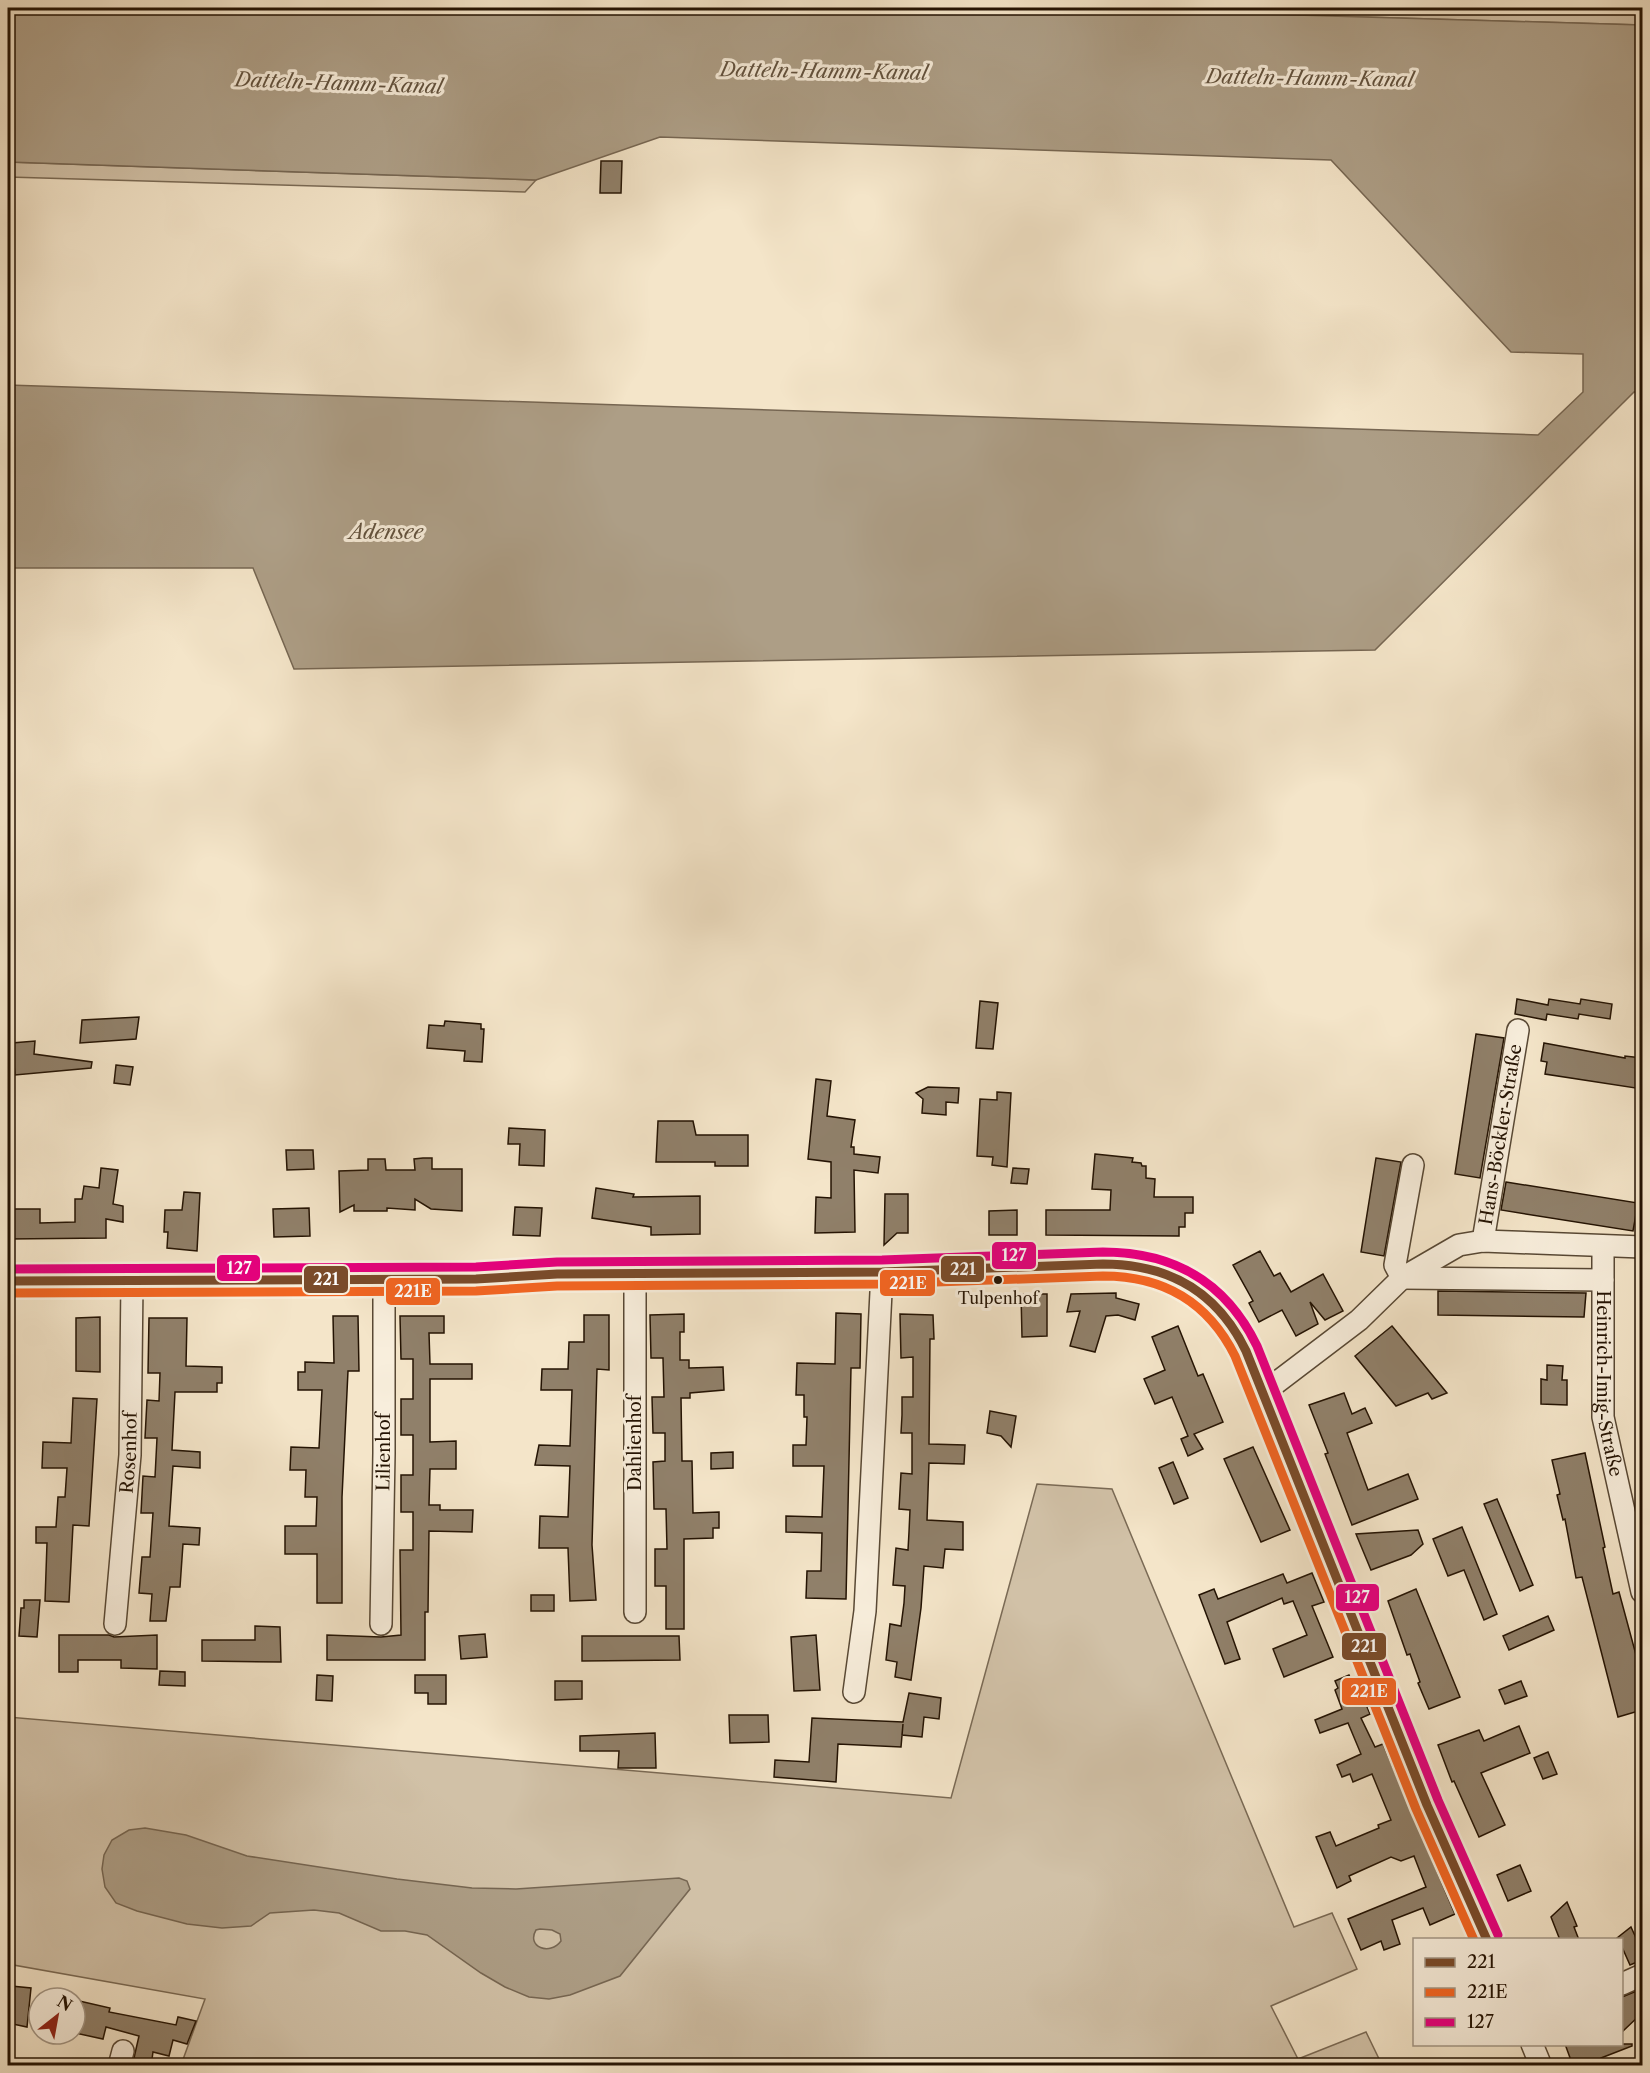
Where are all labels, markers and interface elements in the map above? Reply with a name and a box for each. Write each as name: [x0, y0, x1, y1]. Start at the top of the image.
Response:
water label: Datteln-Hamm-Kanal: [718, 57, 931, 85]
water label: Datteln-Hamm-Kanal: [1204, 64, 1417, 92]
water label: Datteln-Hamm-Kanal: [233, 67, 446, 99]
water label: Adensee: [346, 520, 424, 544]
street label: Hans-Böckler-Straße: [1475, 1042, 1526, 1226]
line badge: 127: [991, 1241, 1037, 1270]
text: 127: [1002, 1245, 1027, 1265]
line badge: 127: [216, 1254, 261, 1282]
line badge: 221: [940, 1255, 985, 1283]
text: 127: [227, 1258, 252, 1278]
text: 221: [950, 1259, 977, 1279]
line badge: 221: [303, 1265, 349, 1294]
text: 221: [313, 1269, 340, 1289]
line badge: 221E: [879, 1269, 936, 1297]
text: 221E: [889, 1273, 927, 1293]
marker: Tulpenhof: [992, 1274, 1004, 1286]
line badge: 221E: [385, 1277, 441, 1306]
text: 221E: [394, 1281, 432, 1301]
place label: Tulpenhof: [958, 1288, 1040, 1308]
street label: Heinrich-Imig-Straße: [1592, 1290, 1627, 1479]
street label: Dahlienhof: [624, 1392, 646, 1491]
street label: Rosenhof: [116, 1409, 142, 1494]
street label: Lilienhof: [372, 1410, 395, 1491]
line badge: 127: [1335, 1583, 1380, 1612]
text: 127: [1345, 1587, 1370, 1607]
line badge: 221: [1341, 1632, 1387, 1661]
text: 221: [1351, 1636, 1378, 1656]
line badge: 221E: [1341, 1677, 1397, 1706]
text: 221E: [1350, 1681, 1388, 1701]
legend: [1413, 1938, 1623, 2046]
text: 221: [1467, 1951, 1496, 1973]
text: 221E: [1467, 1981, 1508, 2003]
north arrow: [27, 1986, 87, 2046]
text: N: [54, 1991, 76, 2015]
text: 127: [1467, 2011, 1494, 2033]

